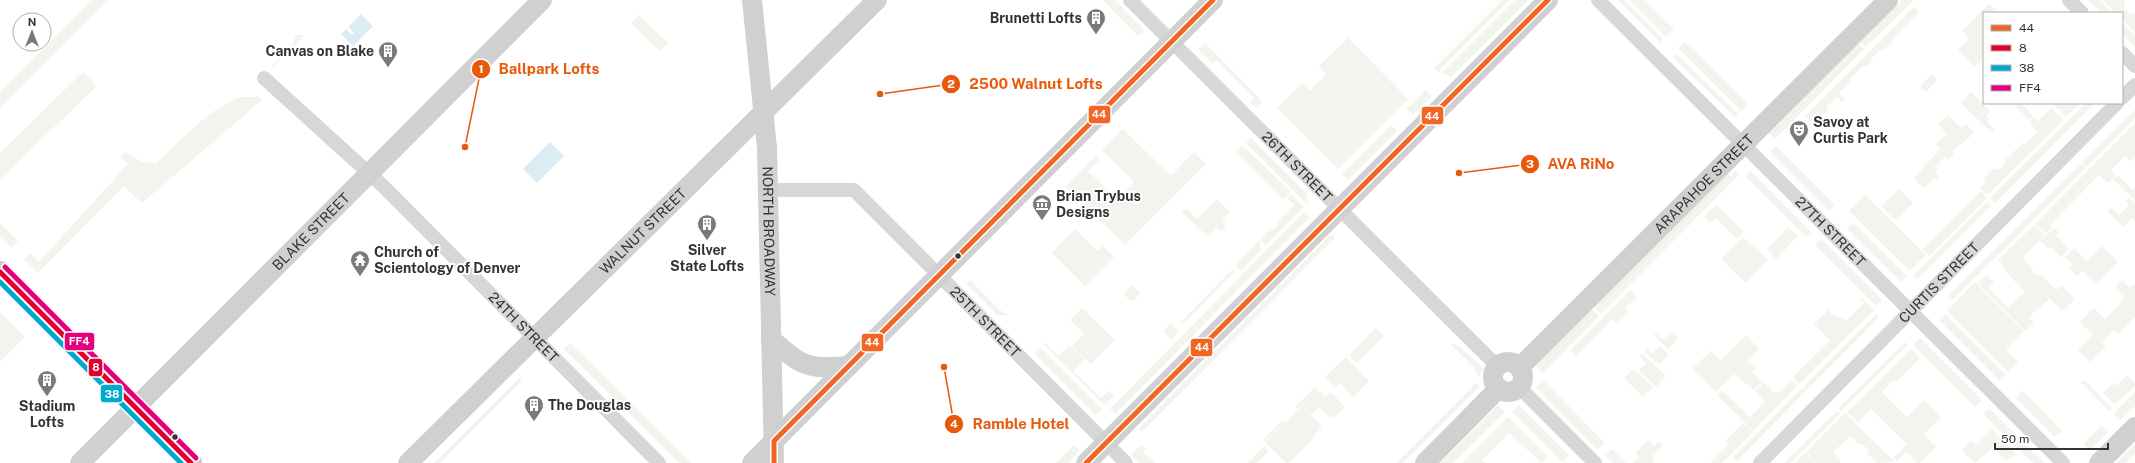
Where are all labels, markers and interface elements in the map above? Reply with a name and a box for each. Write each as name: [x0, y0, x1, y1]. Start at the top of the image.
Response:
building icon: Brunetti Lofts: [1085, 7, 1107, 35]
place label: Brunetti Lofts: [990, 10, 1082, 26]
north arrow: [12, 12, 52, 52]
legend: [1983, 12, 2123, 104]
text: N: [28, 16, 36, 28]
text: 44: [2019, 21, 2035, 35]
building icon: Canvas on Blake: [377, 40, 399, 68]
text: 8: [2019, 41, 2027, 55]
place label: Canvas on Blake: [266, 43, 374, 59]
callout: Ballpark Lofts: [471, 56, 608, 83]
text: Ballpark Lofts: [499, 60, 600, 77]
text: 38: [2019, 61, 2034, 75]
text: 1: [478, 62, 484, 76]
callout: 2500 Walnut Lofts: [941, 70, 1110, 97]
text: 2500 Walnut Lofts: [969, 75, 1103, 92]
text: 2: [947, 77, 955, 91]
text: FF4: [2019, 81, 2041, 95]
line badge: 44: [1088, 105, 1111, 124]
line badge: 44: [1421, 106, 1444, 125]
text: 44: [1092, 108, 1106, 120]
text: 44: [1425, 110, 1439, 122]
place label: Savoy at Curtis Park: [1813, 114, 1888, 146]
theatre icon: Savoy at Curtis Park: [1788, 119, 1810, 147]
street label: 26TH STREET: [1259, 128, 1336, 205]
street label: ARAPAHOE STREET: [1651, 131, 1757, 237]
callout: AVA RiNo: [1520, 150, 1623, 177]
text: AVA RiNo: [1548, 155, 1615, 172]
text: 3: [1526, 157, 1534, 171]
street label: NORTH BROADWAY: [759, 166, 778, 297]
street label: WALNUT STREET: [596, 185, 689, 277]
place label: Brian Trybus Designs: [1056, 188, 1141, 220]
street label: BLAKE STREET: [269, 190, 353, 273]
museum icon: Brian Trybus Designs: [1031, 193, 1053, 221]
street label: 27TH STREET: [1792, 193, 1869, 270]
building icon: Silver State Lofts: [696, 213, 718, 241]
street label: CURTIS STREET: [1896, 239, 1982, 326]
place label: Silver State Lofts: [670, 242, 744, 274]
place label: Church of Scientology of Denver: [374, 244, 521, 276]
temple icon: Church of Scientology of Denver: [349, 249, 371, 277]
unlabelled marker: [953, 251, 963, 261]
street label: 25TH STREET: [947, 283, 1024, 360]
street label: 24TH STREET: [485, 289, 562, 366]
line badge: FF4: [64, 332, 95, 351]
line badge: 44: [861, 333, 884, 352]
text: FF4: [69, 335, 89, 347]
text: 44: [865, 336, 879, 348]
line badge: 44: [1190, 338, 1213, 357]
text: 44: [1195, 341, 1209, 353]
line badge: 8: [88, 358, 103, 377]
text: 8: [92, 361, 100, 373]
building icon: Stadium Lofts: [36, 369, 58, 397]
line badge: 38: [100, 384, 123, 403]
text: 38: [105, 388, 119, 400]
building icon: The Douglas: [523, 394, 545, 422]
place label: The Douglas: [548, 397, 631, 413]
place label: Stadium Lofts: [19, 398, 75, 430]
callout: Ramble Hotel: [944, 411, 1077, 438]
text: Ramble Hotel: [972, 415, 1070, 432]
text: 4: [950, 417, 958, 431]
scale bar: [1995, 425, 2108, 451]
unlabelled marker: [170, 432, 180, 442]
text: 50 m: [2001, 432, 2029, 446]

